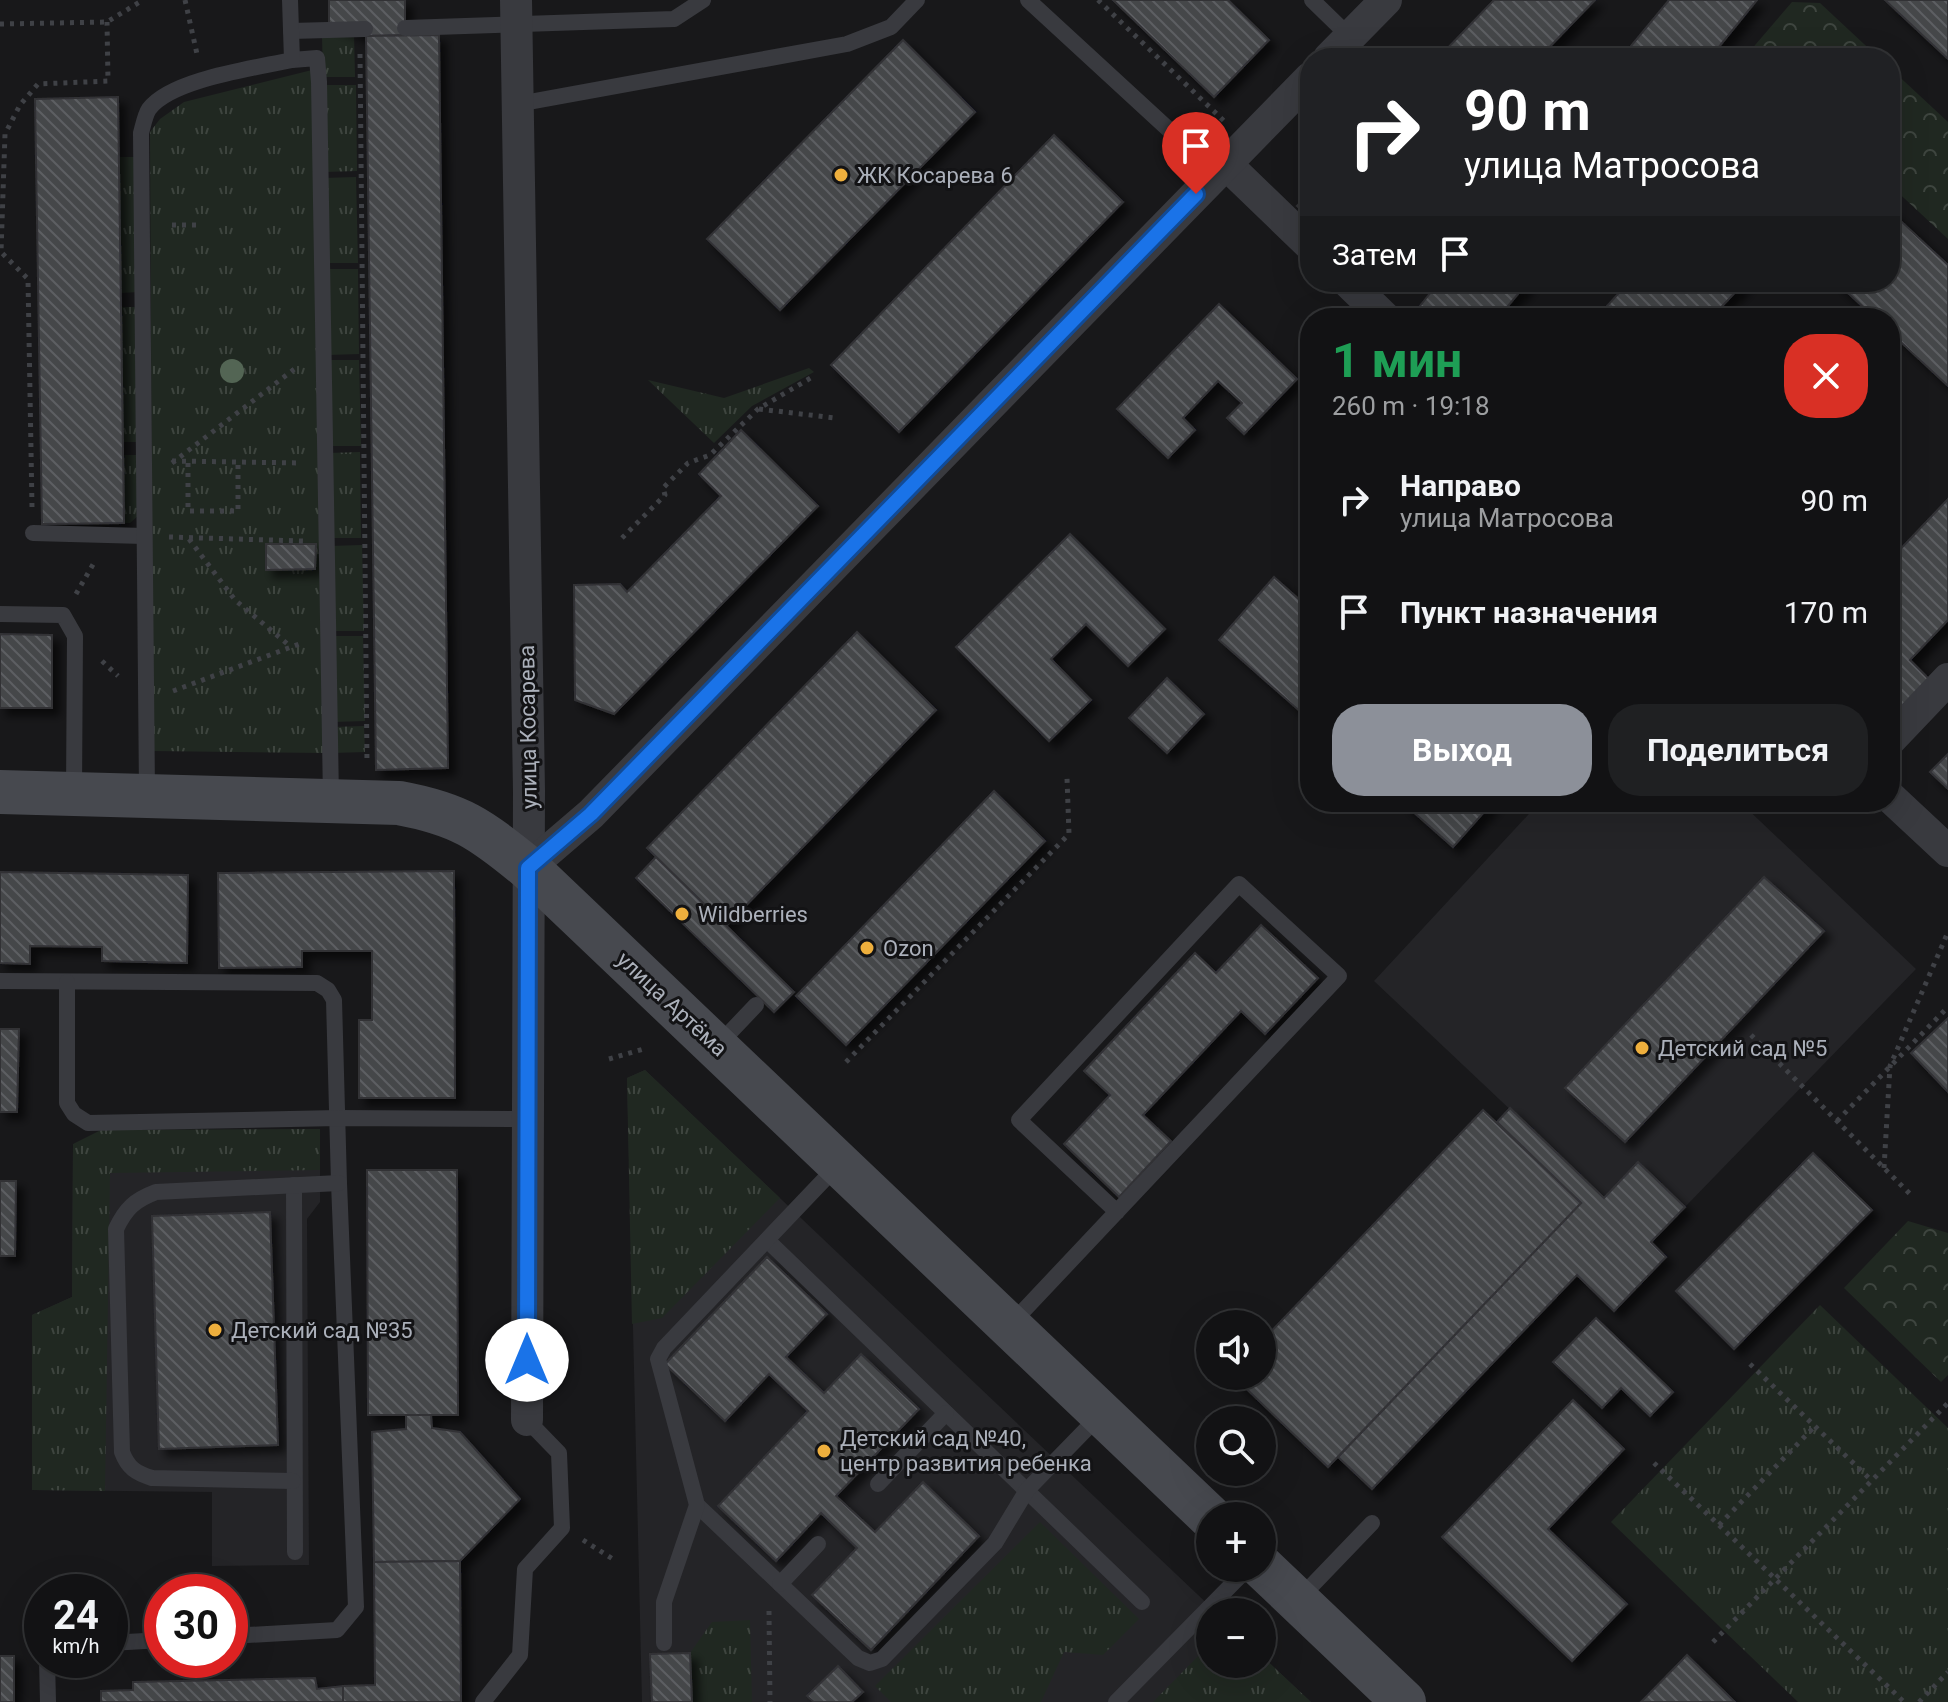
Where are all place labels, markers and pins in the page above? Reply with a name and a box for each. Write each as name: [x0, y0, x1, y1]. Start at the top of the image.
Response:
pin: [1162, 112, 1230, 194]
place label: ЖК Косарева 6: [857, 163, 1013, 188]
marker: ЖК Косарева 6: [832, 166, 850, 184]
place label: Wildberries: [698, 902, 808, 927]
marker: Wildberries: [673, 905, 691, 923]
place label: Ozon: [883, 936, 934, 961]
marker: Ozon: [858, 939, 876, 957]
place label: Детский сад №5: [1658, 1036, 1827, 1061]
marker: Детский сад №5: [1633, 1039, 1651, 1057]
place label: Детский сад №35: [231, 1318, 413, 1343]
marker: Детский сад №35: [206, 1321, 224, 1339]
place label: Детский сад №40, центр развития ребенка: [840, 1426, 1092, 1476]
marker: Детский сад №40, центр развития ребенка: [815, 1442, 833, 1460]

